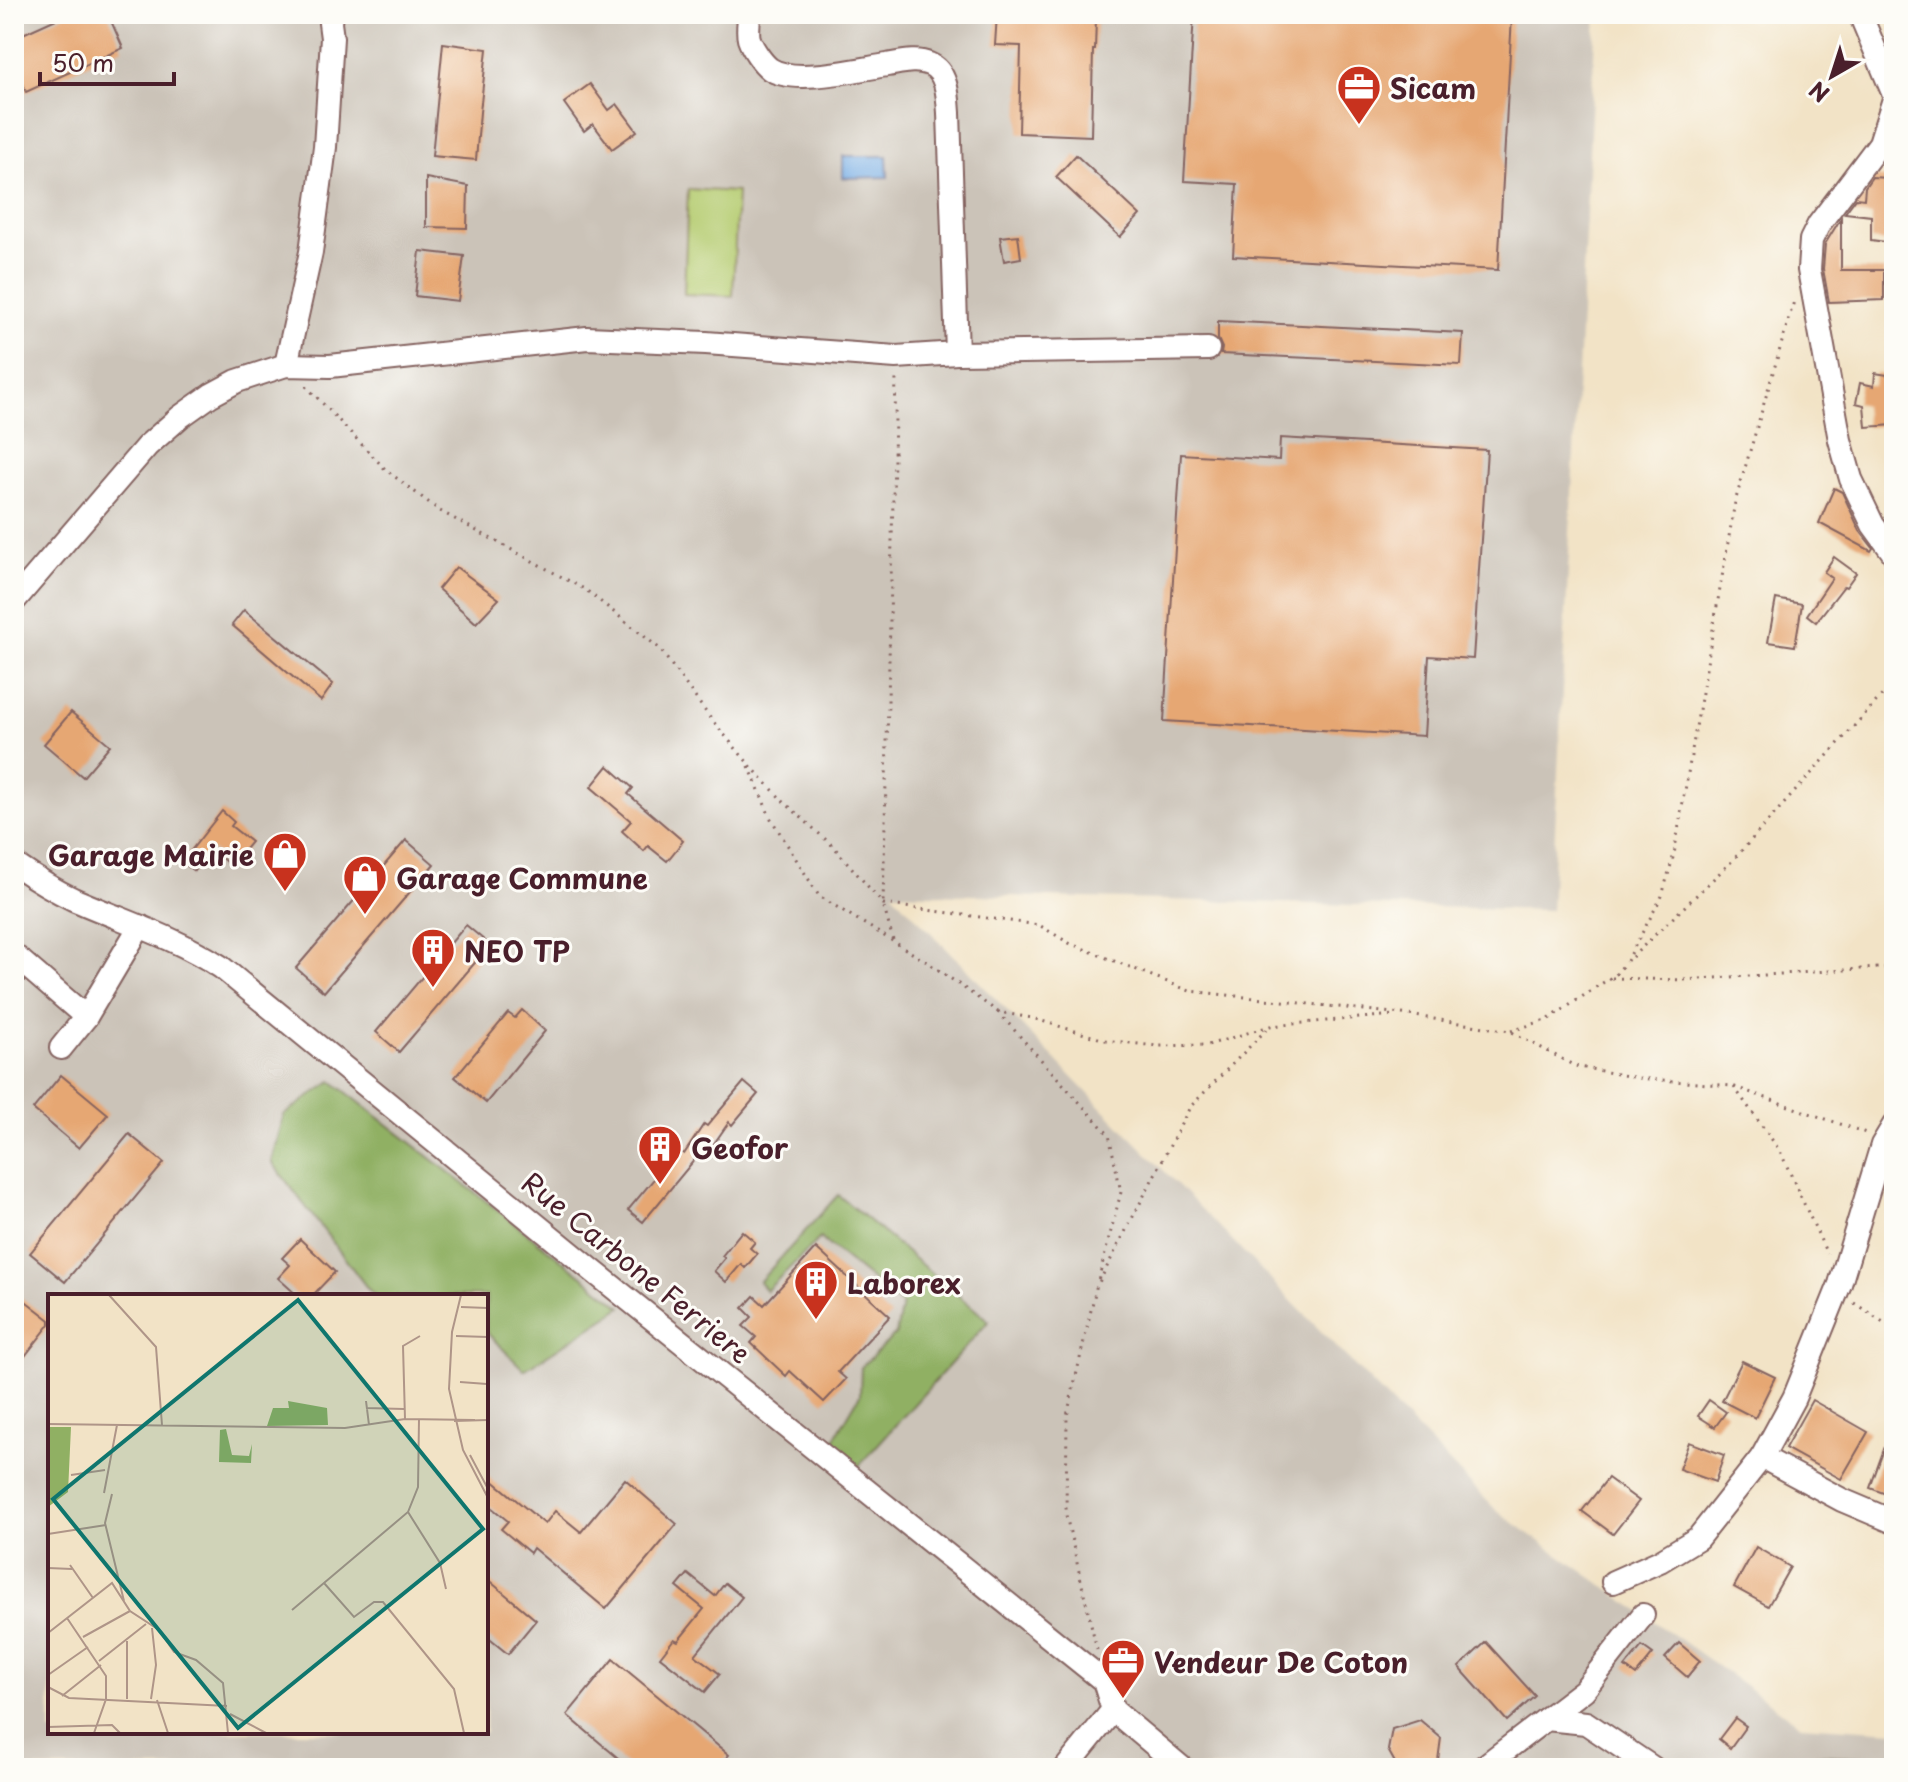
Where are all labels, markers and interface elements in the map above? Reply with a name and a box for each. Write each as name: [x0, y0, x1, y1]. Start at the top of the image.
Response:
scale bar: [40, 36, 174, 86]
north arrow: [1792, 36, 1872, 116]
text: 50 m: [52, 44, 114, 80]
office icon: Sicam: [1335, 63, 1383, 126]
place label: Sicam: [1390, 66, 1476, 109]
text: N: [1801, 74, 1836, 111]
shop icon: Garage Mairie: [261, 830, 309, 893]
place label: Garage Mairie: [48, 833, 254, 876]
shop icon: Garage Commune: [341, 853, 389, 916]
place label: Garage Commune: [396, 856, 648, 899]
building icon: NEO TP: [409, 926, 457, 989]
place label: NEO TP: [464, 929, 570, 972]
building icon: Geofor: [636, 1123, 684, 1186]
place label: Geofor: [691, 1126, 789, 1169]
street label: Rue Carbone Ferriere: [513, 1161, 761, 1373]
building icon: Laborex: [792, 1258, 840, 1321]
place label: Laborex: [847, 1261, 961, 1304]
inset map: [48, 1294, 488, 1734]
office icon: Vendeur De Coton: [1099, 1637, 1147, 1700]
place label: Vendeur De Coton: [1154, 1640, 1408, 1683]

